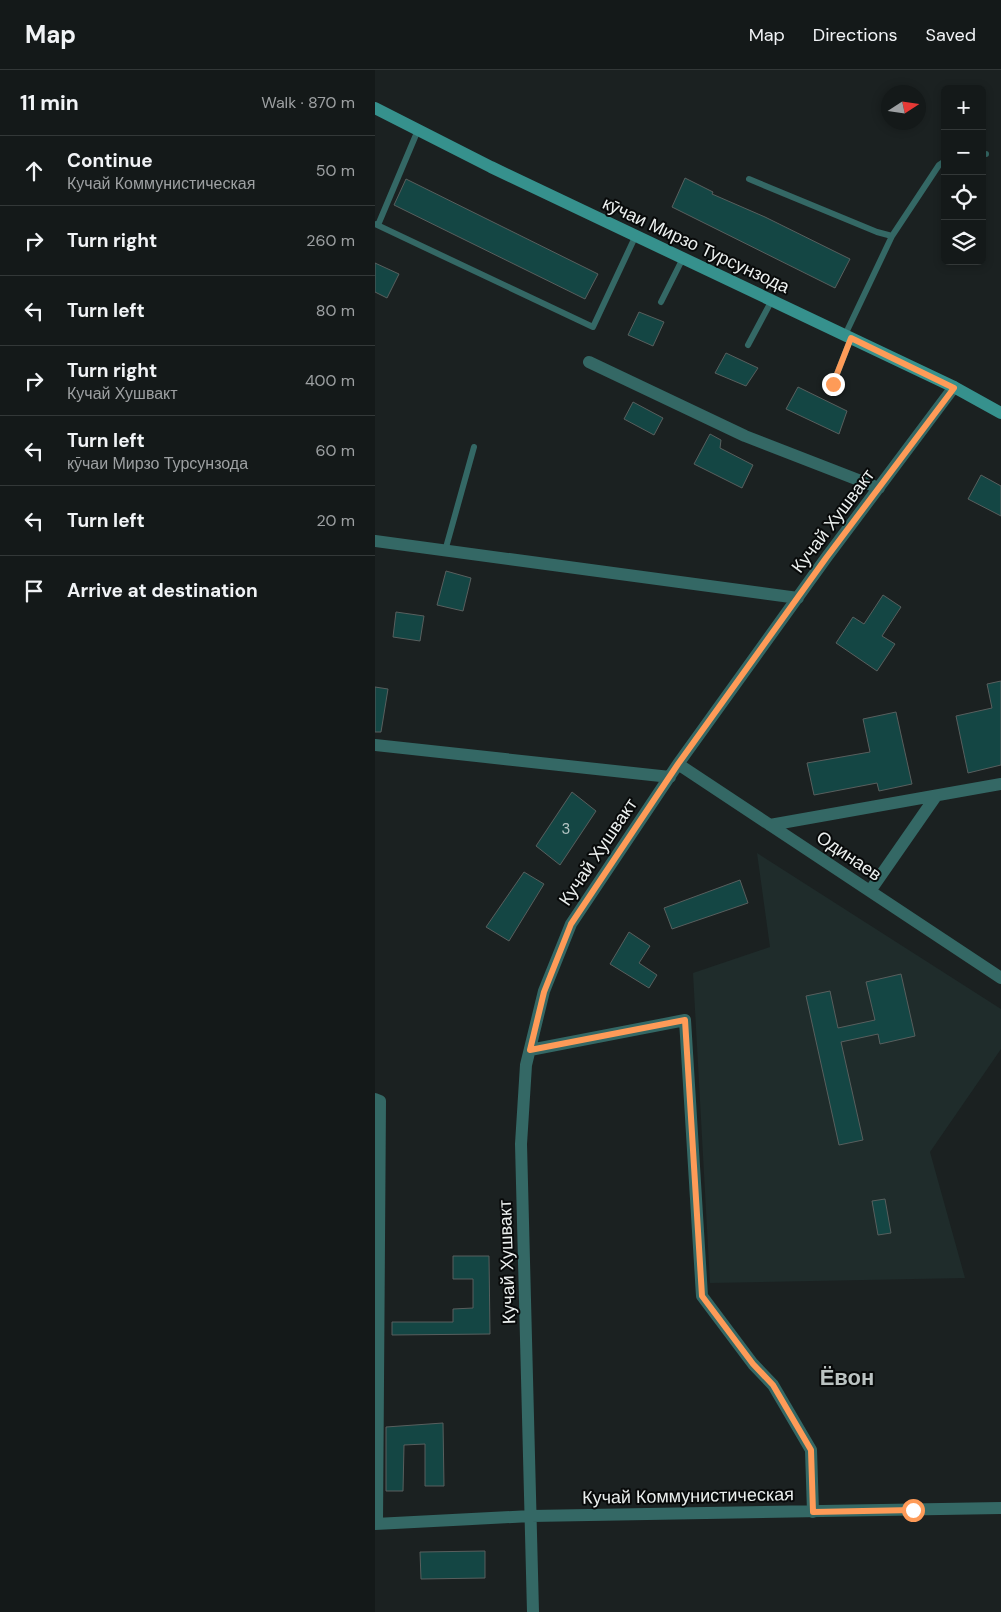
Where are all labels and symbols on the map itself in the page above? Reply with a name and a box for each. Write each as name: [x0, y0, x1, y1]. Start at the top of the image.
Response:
north arrow: [881, 85, 926, 130]
street label: кӯчаи Мирзо Турсунзода: [599, 191, 794, 299]
route end: [822, 373, 845, 396]
street label: Кучай Хушвакт: [786, 464, 880, 578]
street label: Кучай Хушвакт: [553, 794, 643, 910]
house number: 3: [562, 819, 570, 839]
street label: Одинаев: [812, 825, 886, 887]
street label: Кучай Хушвакт: [493, 1199, 521, 1325]
district label: Ёвон: [820, 1363, 874, 1392]
street label: Кучай Коммунистическая: [582, 1482, 794, 1510]
route start: [902, 1499, 925, 1522]

